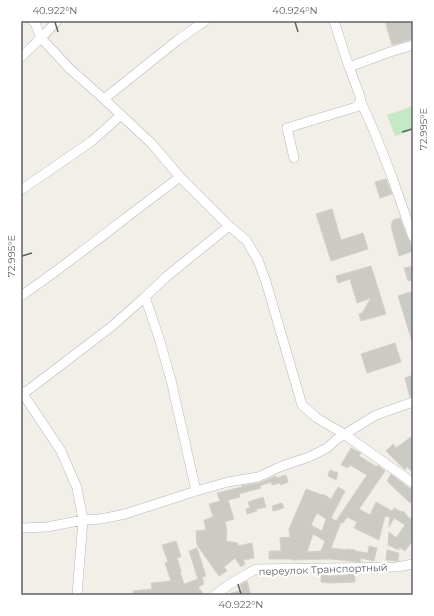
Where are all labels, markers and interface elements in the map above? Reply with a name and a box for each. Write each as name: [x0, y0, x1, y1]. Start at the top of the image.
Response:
text: 40.922°N: [32, 4, 78, 17]
text: 40.924°N: [272, 4, 318, 17]
text: 72.995°E: [417, 108, 430, 150]
text: 72.995°E: [5, 235, 18, 277]
street label: переулок Транспортный: [258, 561, 388, 578]
text: 40.922°N: [218, 598, 264, 611]

